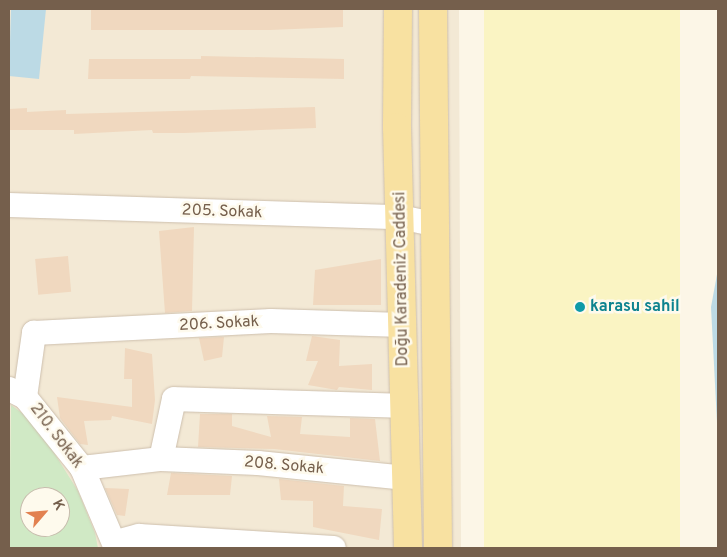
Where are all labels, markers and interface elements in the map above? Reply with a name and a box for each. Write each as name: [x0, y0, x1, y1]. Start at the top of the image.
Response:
street label: Doğu Karadeniz Caddesi: [391, 191, 413, 367]
street label: 205. Sokak: [181, 201, 263, 223]
place label: karasu sahil: [590, 297, 680, 317]
marker: karasu sahil: [574, 301, 586, 313]
street label: 206. Sokak: [178, 312, 260, 336]
street label: 210. Sokak: [25, 400, 87, 472]
street label: 208. Sokak: [243, 453, 325, 479]
north arrow: [20, 487, 70, 537]
text: K: [48, 497, 68, 514]

